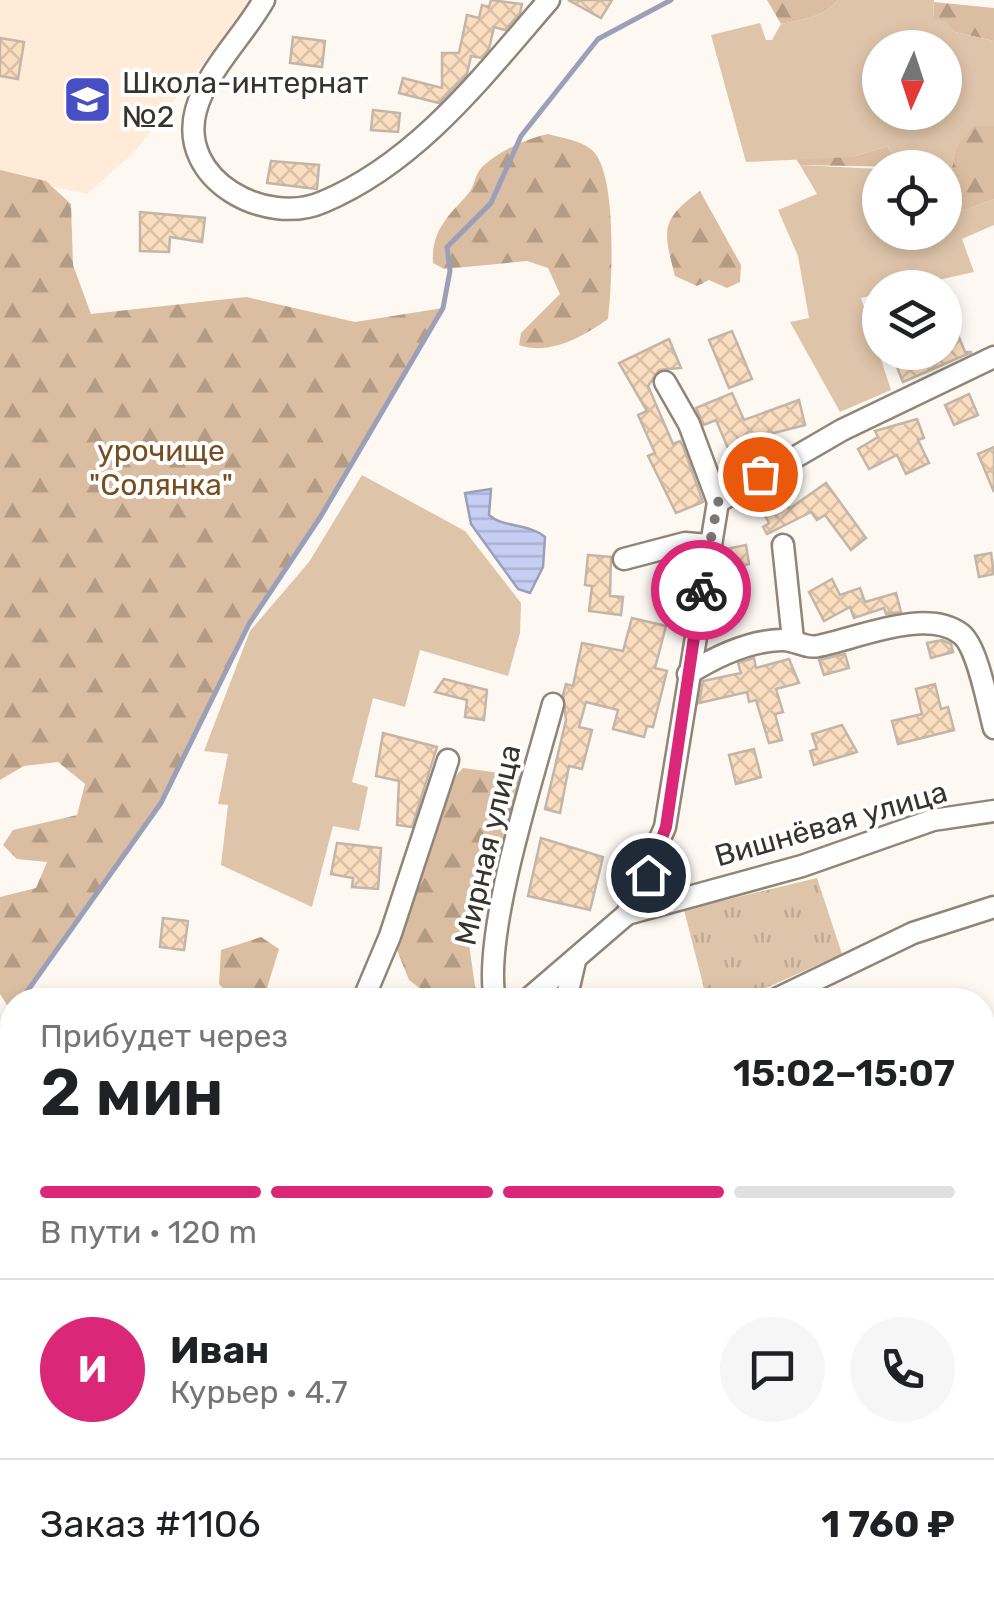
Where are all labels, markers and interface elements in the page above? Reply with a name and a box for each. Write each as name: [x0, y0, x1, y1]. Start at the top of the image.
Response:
north arrow: [862, 30, 962, 130]
map controls: [862, 30, 962, 370]
place label: Школа-интернат №2: [122, 65, 368, 135]
school or university icon: Школа-интернат №2: [61, 74, 113, 126]
button: locate: [862, 150, 962, 250]
button: layers: [862, 270, 962, 370]
pin: [718, 432, 803, 517]
park label: урочище "Солянка": [89, 433, 233, 503]
icon: bag: [733, 447, 788, 502]
courier: [651, 540, 751, 640]
icon: bike: [674, 563, 729, 618]
street label: Мирная улица: [447, 741, 529, 949]
street label: Вишнёвая улица: [711, 774, 951, 874]
pin: [606, 833, 691, 918]
icon: home: [621, 848, 676, 903]
text: Прибудет через: [40, 1017, 288, 1055]
text: 15:02–15:07: [733, 1050, 955, 1096]
text: 2 мин: [40, 1054, 224, 1131]
text: В пути · 120 m: [40, 1213, 257, 1251]
button: chat: [720, 1317, 825, 1422]
button: phone: [850, 1317, 955, 1422]
text: Иван: [170, 1327, 269, 1373]
text: И: [78, 1346, 107, 1392]
text: Курьер · 4.7: [170, 1373, 348, 1411]
text: Заказ #1106: [40, 1501, 261, 1547]
text: 1 760 ₽: [821, 1501, 955, 1547]

